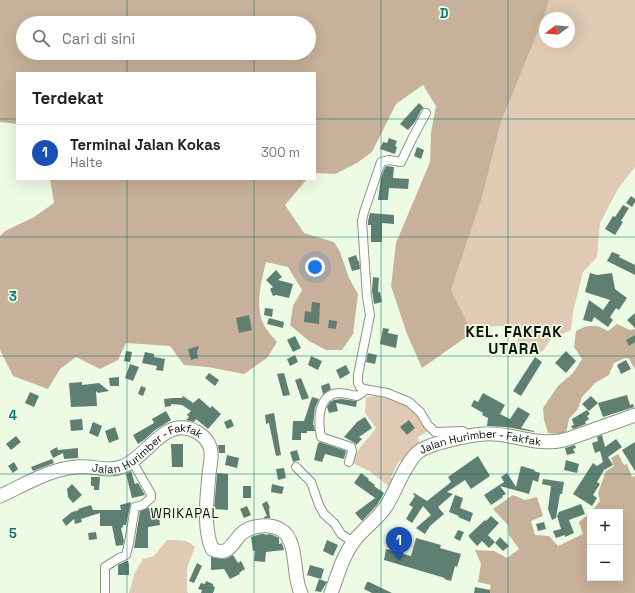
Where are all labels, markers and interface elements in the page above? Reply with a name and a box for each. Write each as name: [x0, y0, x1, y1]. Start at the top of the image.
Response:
text: D: [440, 5, 449, 22]
north arrow: [539, 12, 575, 48]
search box: [16, 16, 316, 60]
icon: search: [30, 27, 52, 49]
text: Cari di sini: [62, 29, 135, 48]
text: Terdekat: [32, 87, 104, 109]
text: Terminal Jalan Kokas: [70, 135, 221, 154]
text: 1: [42, 144, 48, 161]
text: 300 m: [261, 144, 300, 161]
text: Halte: [70, 154, 103, 171]
your location: [305, 257, 325, 277]
text: 3: [9, 288, 17, 305]
district label: KEL. FAKFAK UTARA: [465, 322, 563, 358]
text: 4: [9, 407, 17, 424]
street label: Jalan Hurimber - Fakfak: [91, 421, 206, 476]
street label: Jalan Hurimber - Fakfak: [417, 427, 542, 457]
district label: WRIKAPAL: [150, 505, 220, 522]
map controls: [587, 509, 623, 581]
button: +: [587, 509, 623, 545]
text: 5: [9, 525, 17, 542]
pin: 1: [386, 527, 412, 560]
button: −: [587, 545, 623, 581]

